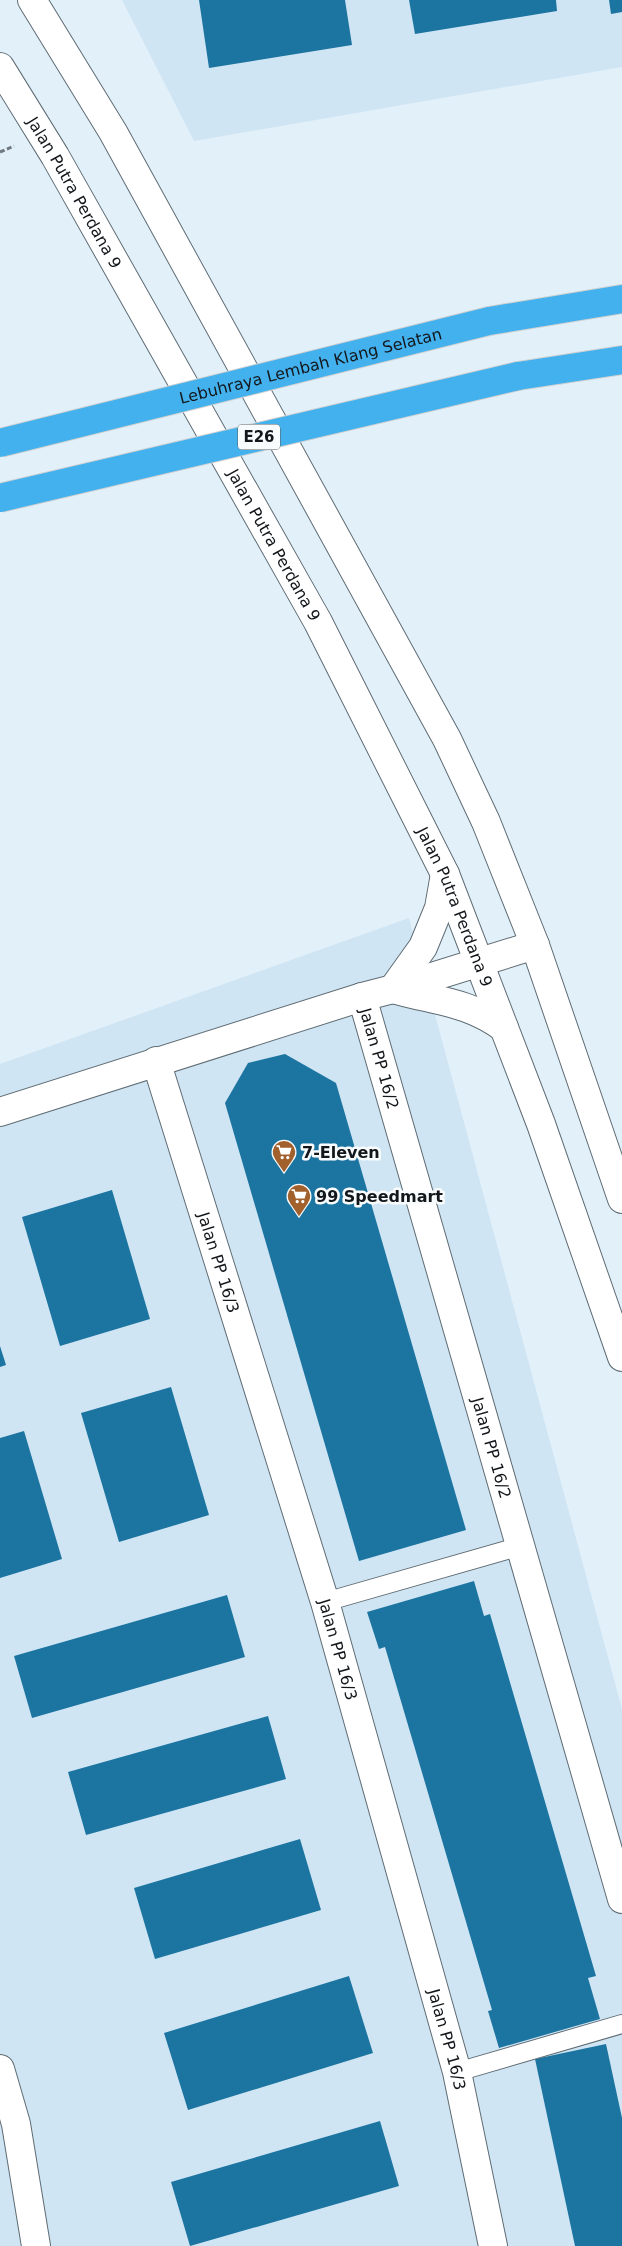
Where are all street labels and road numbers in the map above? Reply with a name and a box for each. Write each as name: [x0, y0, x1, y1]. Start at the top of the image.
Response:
street label: Jalan Putra Perdana 9: [23, 113, 125, 272]
street label: Lebuhraya Lembah Klang Selatan: [178, 324, 444, 408]
road number: E26: [238, 424, 280, 450]
street label: Jalan Putra Perdana 9: [223, 465, 324, 624]
street label: Jalan Putra Perdana 9: [412, 823, 496, 990]
street label: Jalan PP 16/2: [355, 1005, 403, 1111]
street label: Jalan PP 16/3: [194, 1209, 243, 1315]
street label: Jalan PP 16/2: [468, 1394, 515, 1501]
street label: Jalan PP 16/3: [314, 1596, 361, 1702]
street label: Jalan PP 16/3: [424, 1986, 470, 2092]

